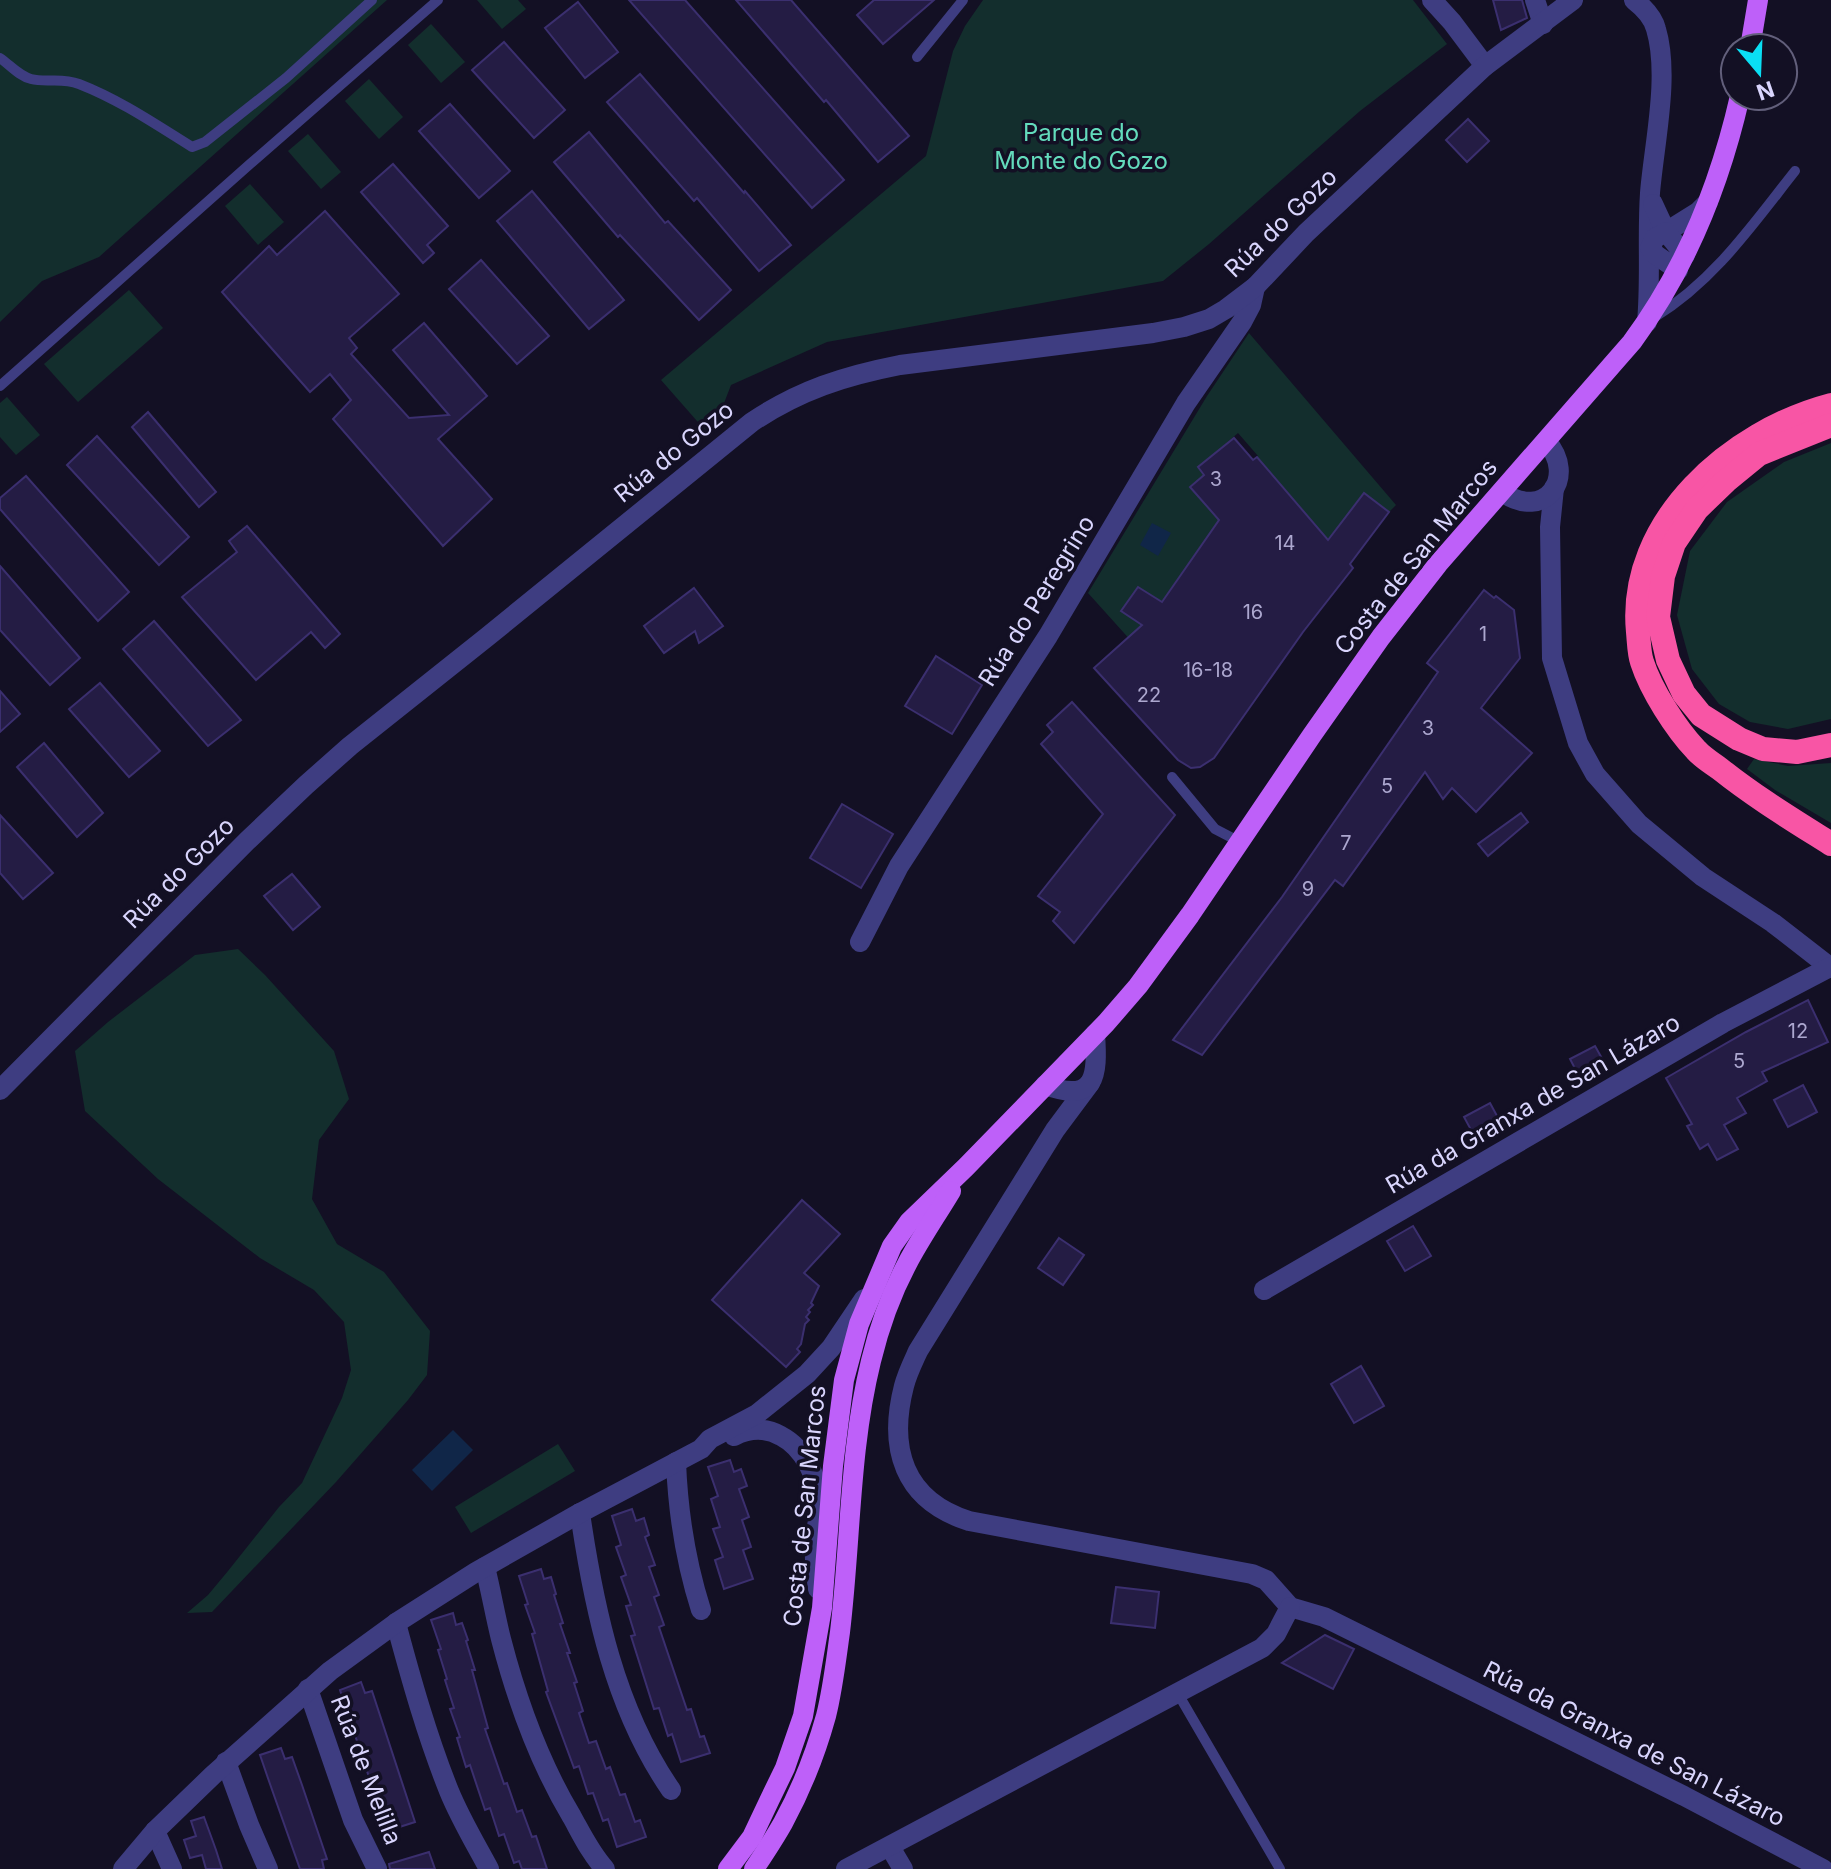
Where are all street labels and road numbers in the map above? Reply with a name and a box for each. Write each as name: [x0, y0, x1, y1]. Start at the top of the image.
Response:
street label: Rúa do Gozo: [1218, 162, 1343, 283]
street label: Rúa do Gozo: [608, 395, 739, 508]
street label: Costa de San Marcos: [1328, 453, 1503, 660]
street label: Rúa do Peregrino: [972, 510, 1101, 692]
street label: Rúa do Gozo: [117, 811, 240, 934]
street label: Rúa da Granxa de San Lázaro: [1381, 1007, 1685, 1200]
street label: Costa de San Marcos: [777, 1384, 832, 1628]
street label: Rúa da Granxa de San Lázaro: [1479, 1655, 1790, 1832]
street label: Rúa de Melilla: [325, 1691, 408, 1849]

